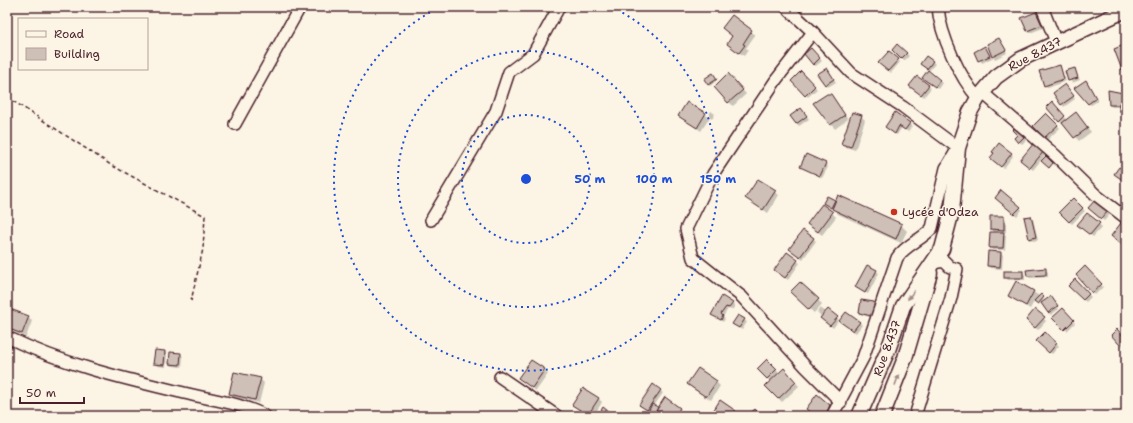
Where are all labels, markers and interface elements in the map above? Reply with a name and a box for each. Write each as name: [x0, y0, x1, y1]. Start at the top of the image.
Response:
legend: [18, 18, 148, 70]
text: Road: [54, 26, 85, 42]
street label: Rue 8.437: [1005, 33, 1065, 75]
text: Building: [54, 46, 100, 62]
text: 50 m: [575, 171, 606, 187]
text: 100 m: [636, 171, 673, 187]
text: 150 m: [700, 171, 736, 187]
centre of rings: [519, 172, 533, 186]
place label: Lycée d'Odza: [902, 204, 979, 220]
marker: Lycée d'Odza: [889, 207, 899, 217]
one-way arrow: [906, 289, 915, 300]
street label: Rue 8.437: [869, 318, 905, 378]
one-way arrow: [894, 373, 900, 385]
scale bar: [20, 379, 84, 405]
text: 50 m: [26, 385, 56, 401]

